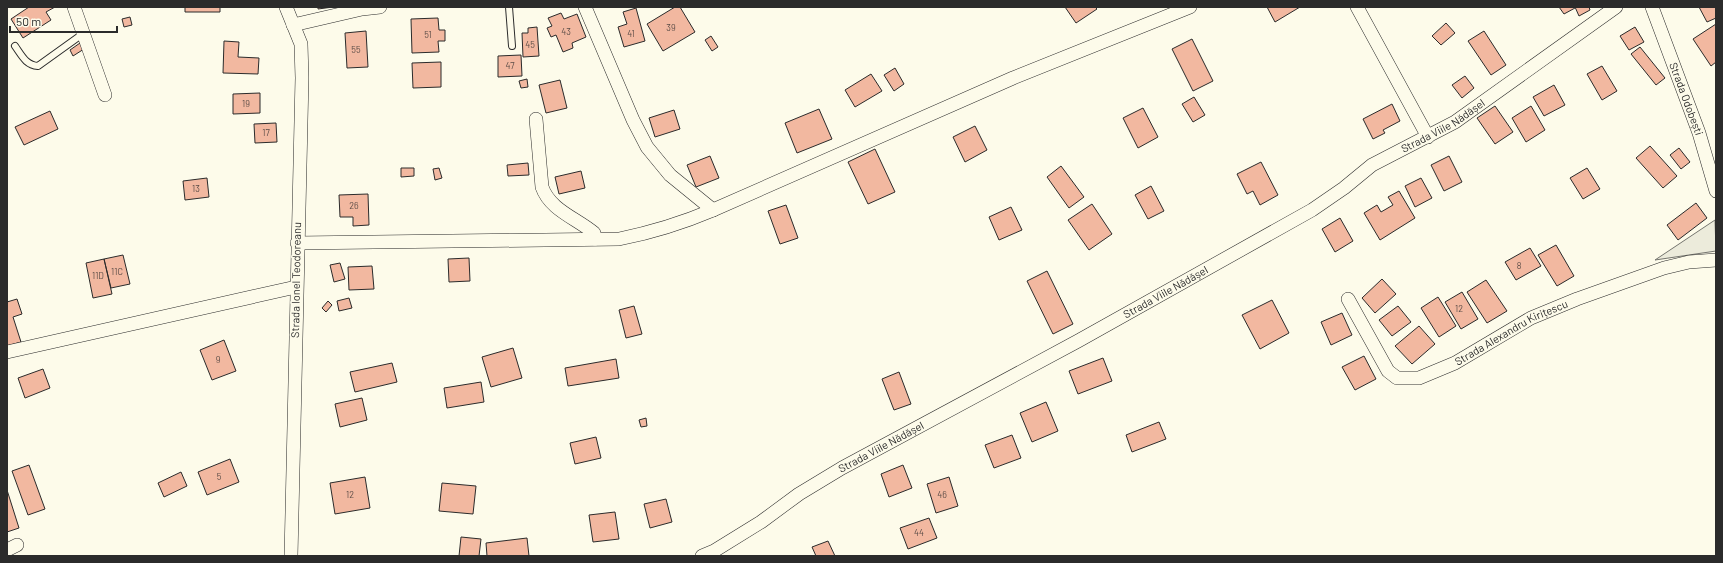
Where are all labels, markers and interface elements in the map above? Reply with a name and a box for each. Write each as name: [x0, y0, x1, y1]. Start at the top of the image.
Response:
scale bar: [10, 8, 117, 34]
text: 50 m: [16, 14, 41, 28]
house number: 39: [666, 22, 676, 33]
house number: 43: [561, 26, 571, 37]
house number: 41: [627, 28, 635, 39]
house number: 51: [424, 29, 432, 40]
house number: 45: [525, 39, 535, 50]
house number: 55: [351, 44, 361, 55]
house number: 47: [506, 60, 515, 71]
street label: Strada Odobești: [1667, 60, 1706, 137]
street label: Strada Viile Nădășel: [1399, 96, 1487, 155]
house number: 19: [242, 98, 250, 109]
house number: 17: [262, 127, 270, 138]
house number: 13: [192, 183, 200, 194]
house number: 26: [349, 200, 359, 211]
street label: Strada Ionel Teodoreanu: [288, 222, 303, 338]
house number: 8: [1517, 260, 1522, 271]
street label: Strada Viile Nădășel: [1121, 263, 1210, 320]
house number: 11C: [111, 266, 123, 277]
house number: 11D: [92, 270, 104, 281]
street label: Strada Alexandru Kirițescu: [1452, 297, 1570, 368]
house number: 12: [1455, 303, 1463, 314]
house number: 9: [216, 354, 221, 365]
street label: Strada Viile Nădășel: [836, 418, 926, 475]
house number: 5: [217, 471, 222, 482]
house number: 12: [346, 489, 354, 500]
house number: 46: [937, 489, 947, 500]
house number: 44: [914, 527, 924, 538]

